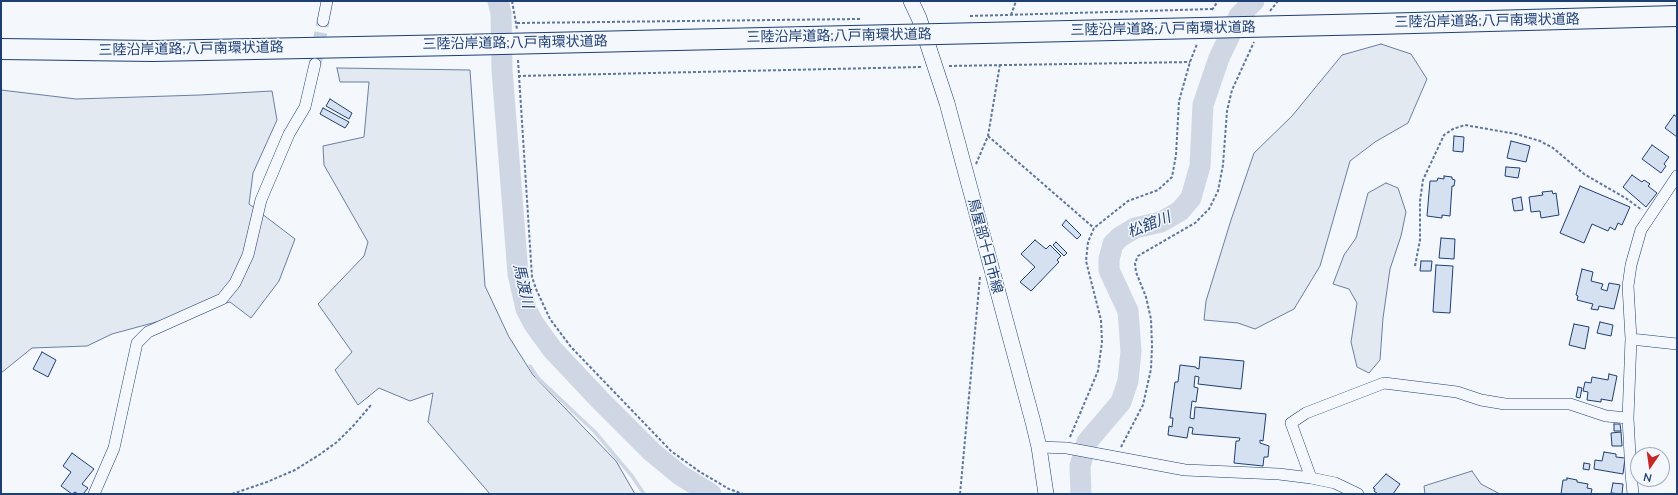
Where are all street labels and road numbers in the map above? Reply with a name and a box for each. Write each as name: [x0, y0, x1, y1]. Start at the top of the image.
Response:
street label: 三陸沿岸道路;八戸南環状道路: [1394, 11, 1580, 31]
street label: 三陸沿岸道路;八戸南環状道路: [1070, 19, 1256, 39]
street label: 三陸沿岸道路;八戸南環状道路: [746, 26, 932, 46]
street label: 三陸沿岸道路;八戸南環状道路: [422, 33, 608, 53]
street label: 三陸沿岸道路;八戸南環状道路: [98, 39, 284, 59]
street label: 鳥屋部十日市線: [964, 196, 1006, 296]

